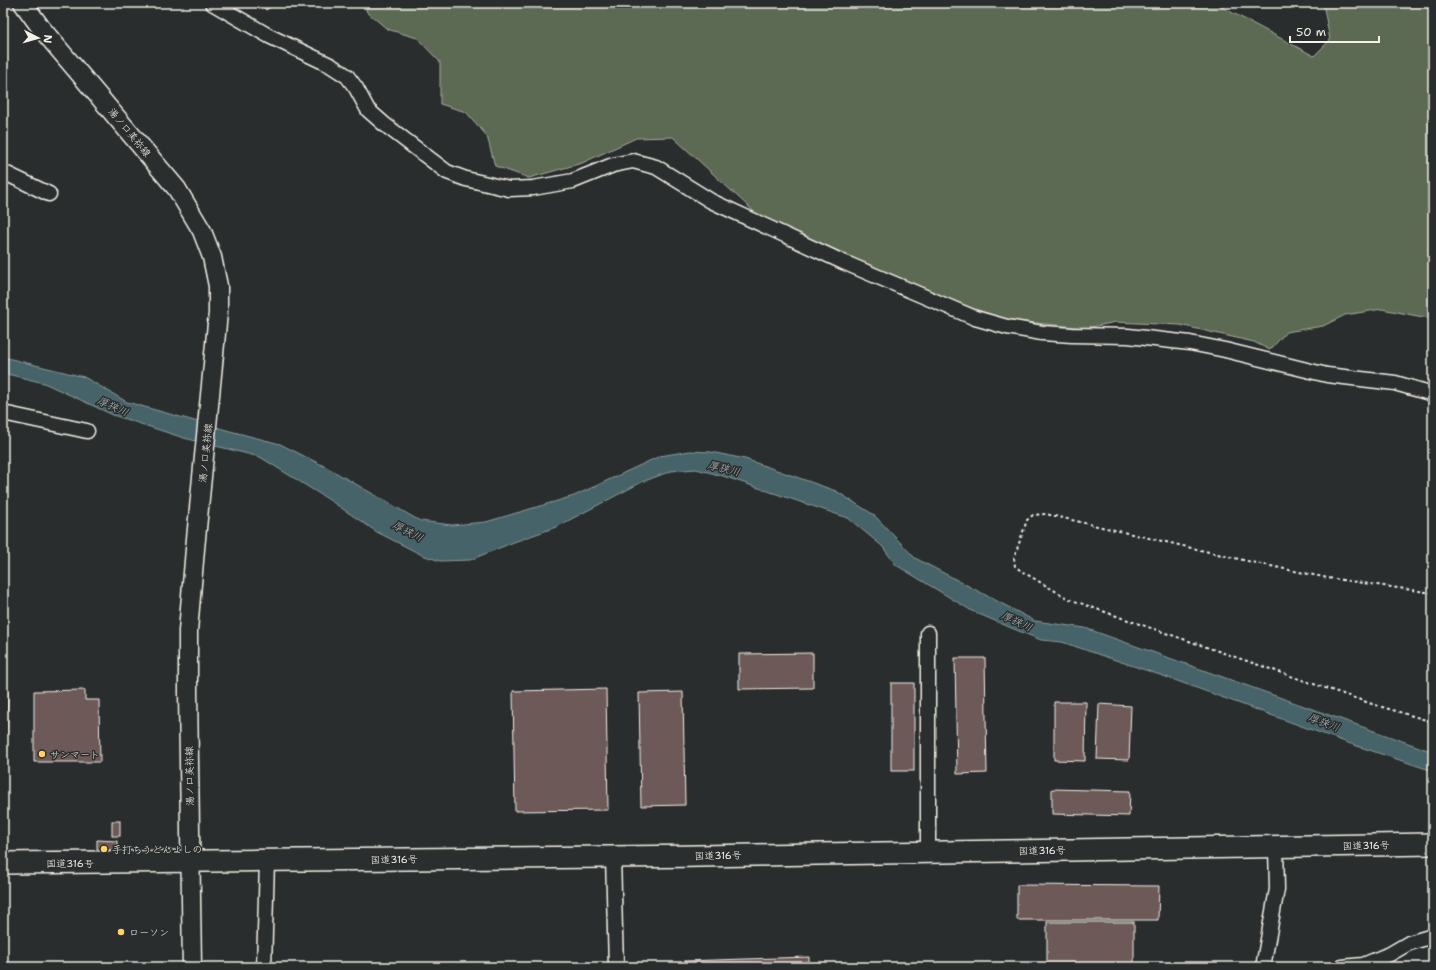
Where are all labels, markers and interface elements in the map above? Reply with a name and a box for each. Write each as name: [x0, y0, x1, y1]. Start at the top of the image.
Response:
north arrow: [18, 18, 58, 58]
scale bar: [1290, 18, 1379, 44]
text: 50 m: [1296, 24, 1326, 40]
text: N: [40, 34, 55, 44]
street label: 湯ノ口美祢線: [105, 105, 154, 159]
water label: 厚狭川: [95, 393, 131, 420]
street label: 湯ノ口美祢線: [196, 423, 215, 484]
water label: 厚狭川: [706, 457, 742, 480]
water label: 厚狭川: [390, 517, 426, 546]
water label: 厚狭川: [999, 608, 1035, 635]
water label: 厚狭川: [1306, 710, 1342, 735]
street label: 湯ノ口美祢線: [182, 746, 197, 806]
place label: サンマート: [50, 748, 100, 761]
marker: サンマート: [37, 749, 47, 759]
street label: 国道316号: [1342, 839, 1390, 852]
place label: 手打ちうどんよしの: [112, 843, 202, 856]
marker: 手打ちうどんよしの: [99, 844, 109, 854]
street label: 国道316号: [1018, 844, 1066, 857]
street label: 国道316号: [694, 849, 742, 862]
street label: 国道316号: [370, 853, 418, 866]
street label: 国道316号: [46, 857, 94, 870]
place label: ローソン: [129, 926, 169, 939]
marker: ローソン: [116, 927, 126, 937]

